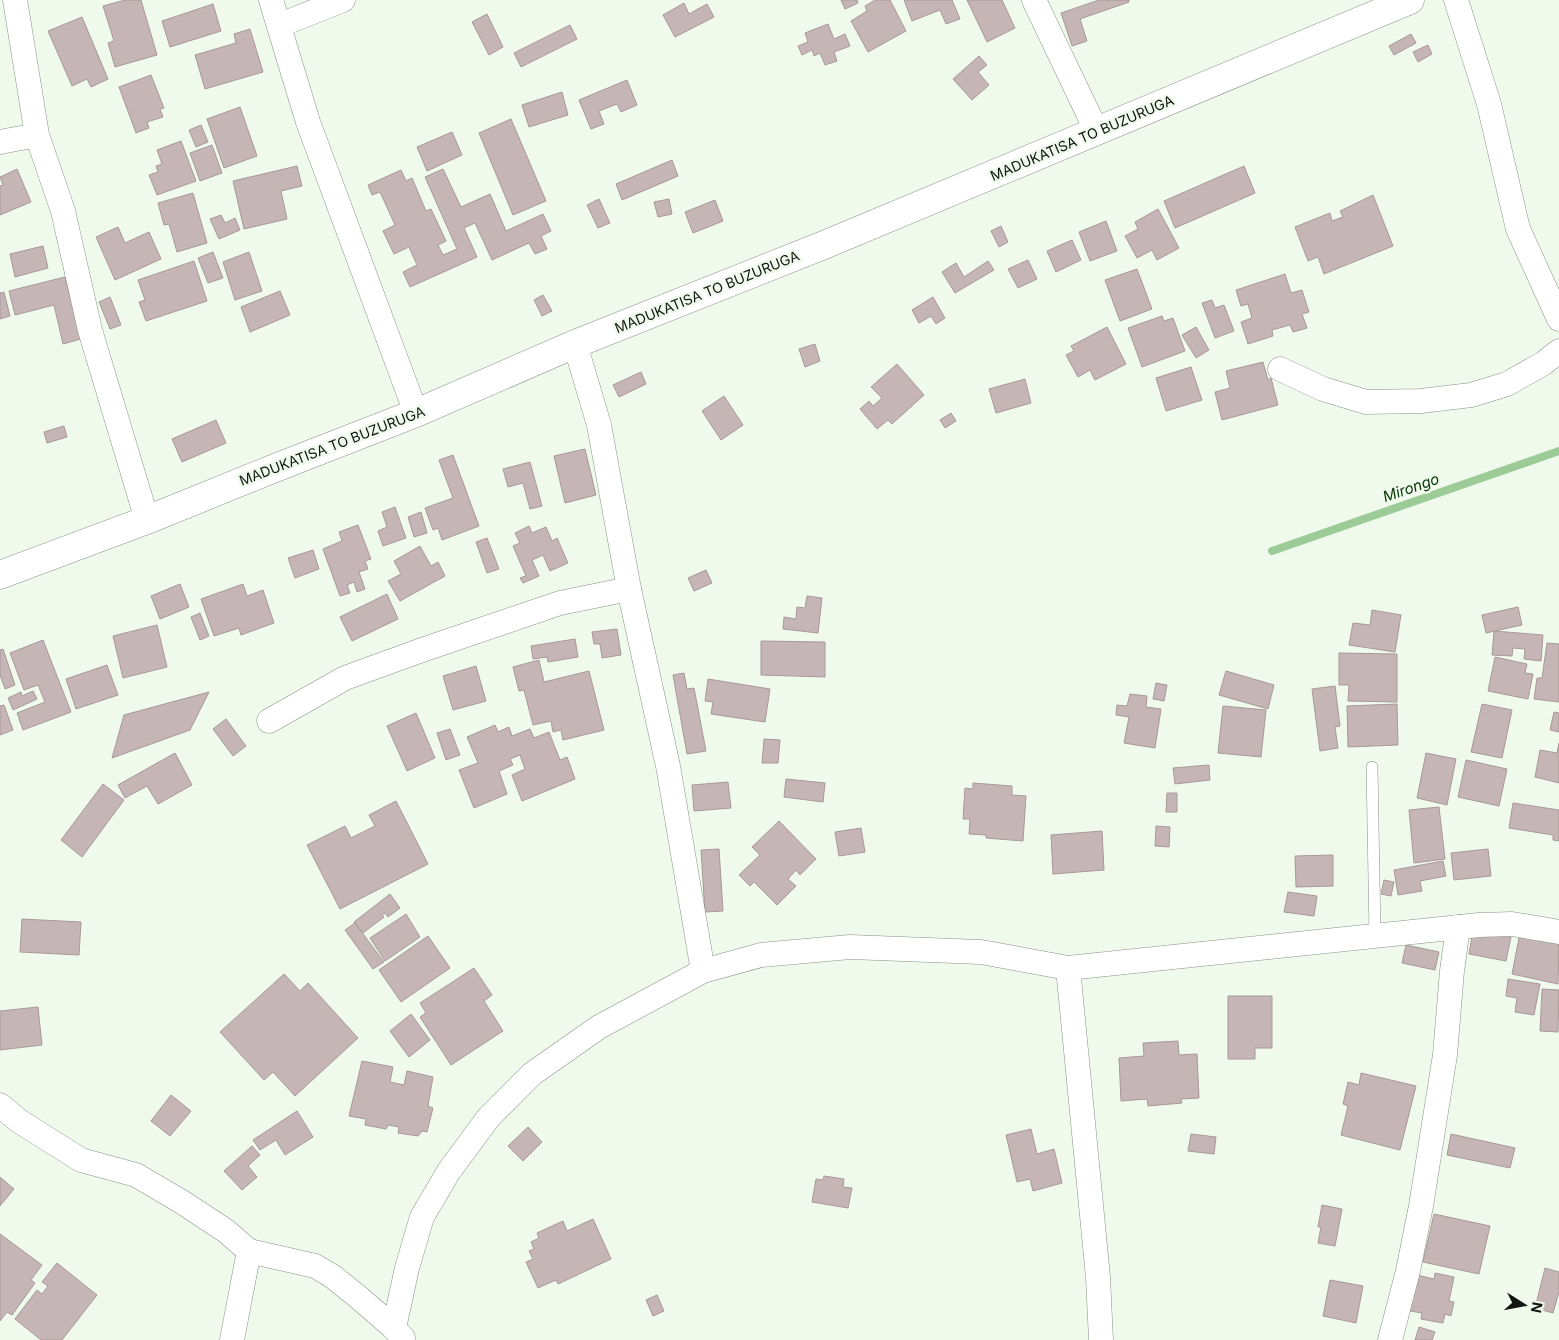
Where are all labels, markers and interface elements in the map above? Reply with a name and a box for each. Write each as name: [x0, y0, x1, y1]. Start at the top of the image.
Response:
street label: MADUKATISA TO BUZURUGA: [988, 91, 1176, 184]
street label: MADUKATISA TO BUZURUGA: [612, 247, 802, 336]
street label: MADUKATISA TO BUZURUGA: [237, 402, 427, 489]
water label: Mirongo: [1380, 469, 1442, 506]
north arrow: [1499, 1280, 1549, 1330]
text: N: [1528, 1301, 1547, 1314]

